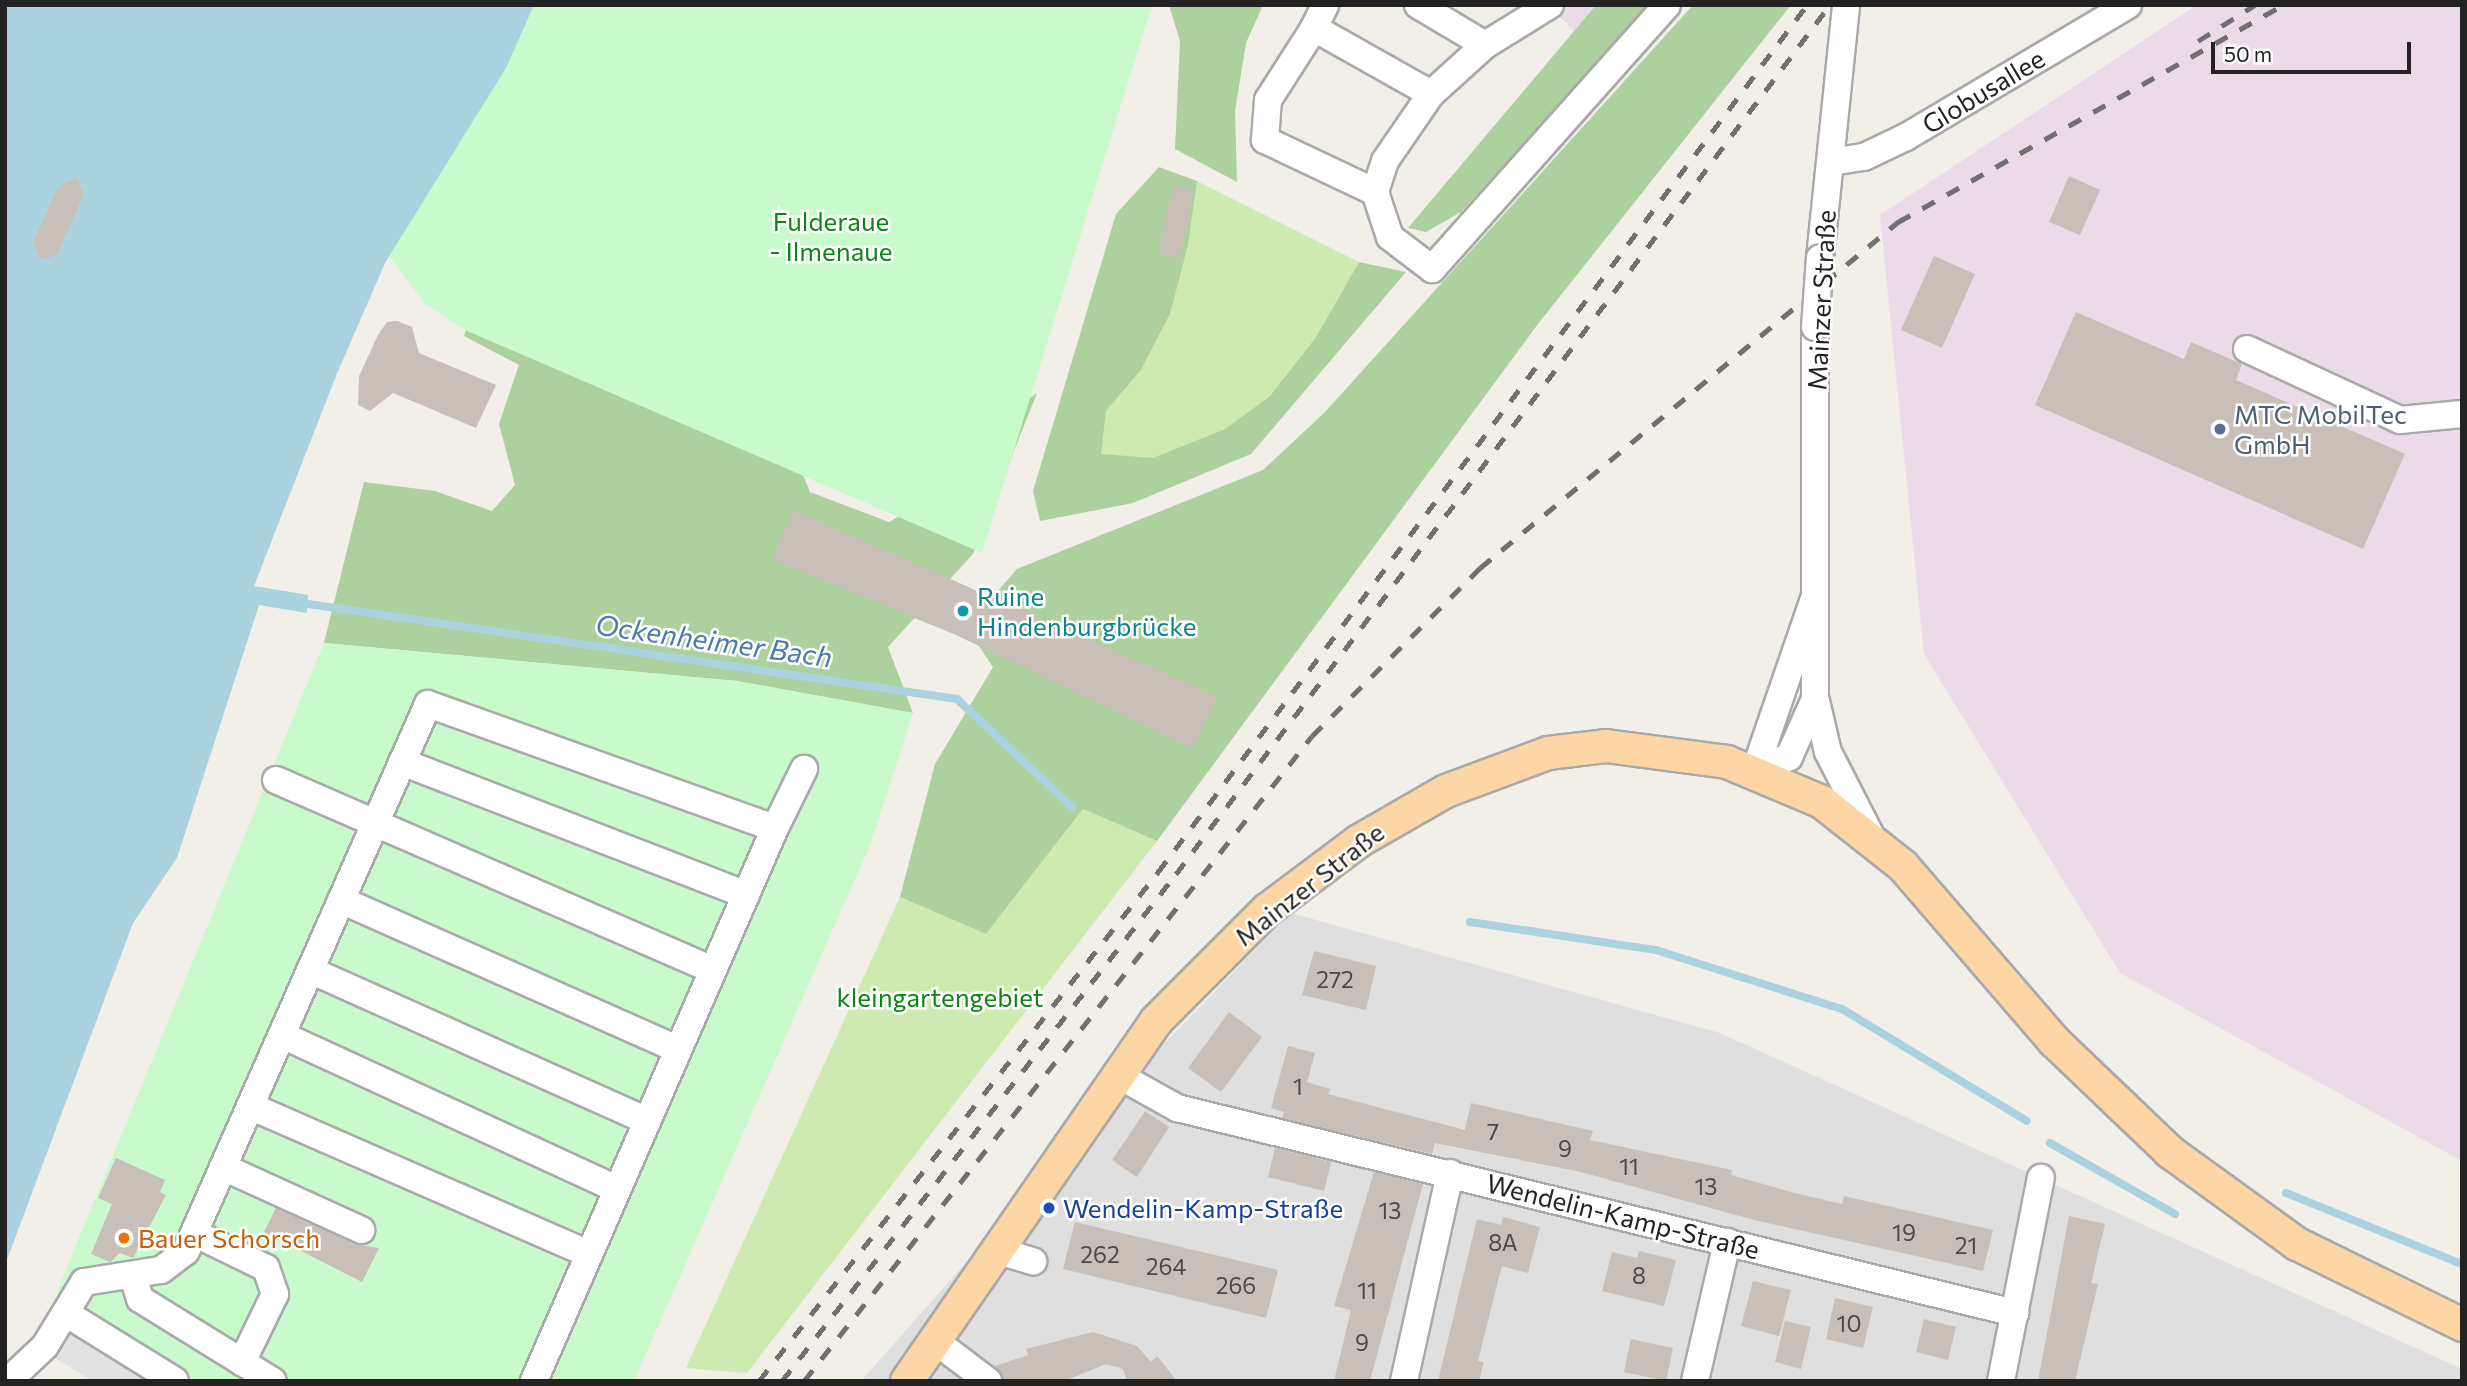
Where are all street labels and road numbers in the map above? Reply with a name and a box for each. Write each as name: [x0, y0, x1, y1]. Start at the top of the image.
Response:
street label: Globusallee: [1916, 42, 2050, 140]
street label: Mainzer Straße: [1801, 209, 1841, 391]
street label: Mainzer Straße: [1228, 816, 1390, 952]
street label: Wendelin-Kamp-Straße: [1483, 1167, 1763, 1265]

